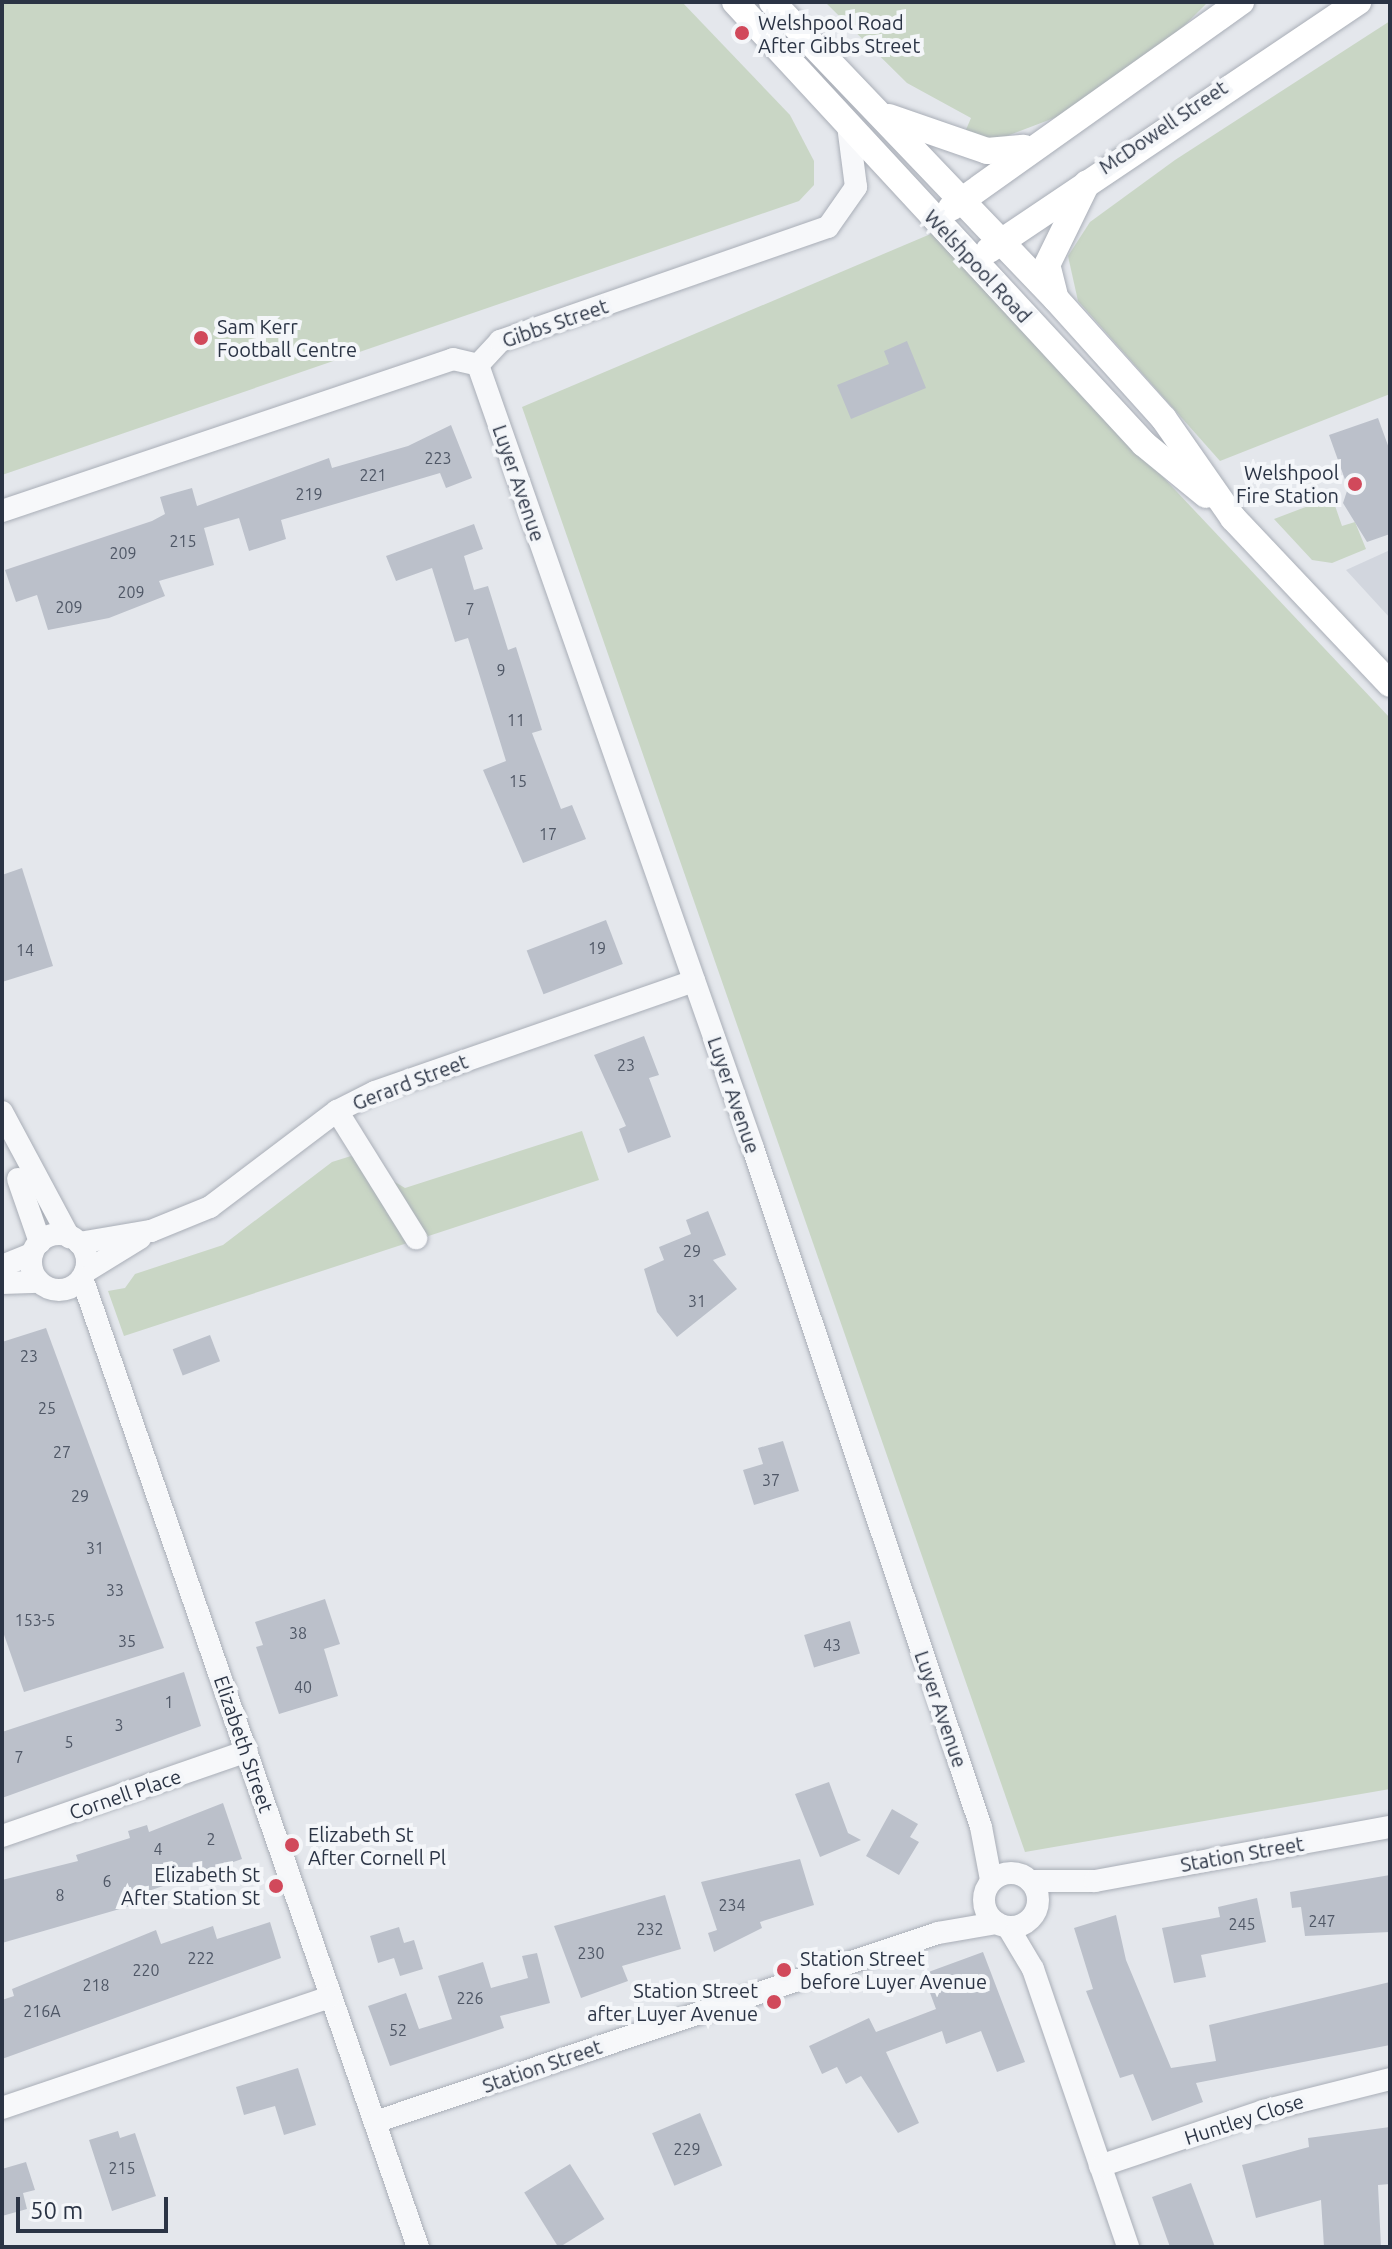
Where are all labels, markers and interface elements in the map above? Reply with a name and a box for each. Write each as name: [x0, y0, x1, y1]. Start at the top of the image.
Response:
place label: Welshpool Road After Gibbs Street: [758, 10, 920, 57]
marker: Welshpool Road After Gibbs Street: [733, 24, 751, 42]
street label: McDowell Street: [1094, 75, 1232, 179]
street label: Welshpool Road: [920, 205, 1036, 327]
street label: Gibbs Street: [499, 294, 611, 352]
place label: Sam Kerr Football Centre: [217, 314, 357, 361]
marker: Sam Kerr Football Centre: [192, 329, 210, 347]
street label: Luyer Avenue: [488, 422, 550, 544]
house number: 223: [424, 448, 452, 468]
place label: Welshpool Fire Station: [1236, 460, 1339, 507]
house number: 221: [359, 465, 387, 485]
marker: Welshpool Fire Station: [1346, 475, 1364, 493]
house number: 219: [295, 484, 323, 504]
house number: 215: [169, 531, 197, 551]
house number: 209: [109, 543, 137, 563]
house number: 209: [117, 582, 145, 602]
house number: 209: [55, 597, 83, 617]
house number: 7: [465, 599, 475, 619]
house number: 9: [496, 660, 506, 680]
house number: 11: [507, 710, 525, 730]
house number: 15: [509, 771, 527, 791]
house number: 17: [539, 824, 557, 844]
house number: 19: [588, 938, 606, 958]
house number: 14: [16, 940, 34, 960]
street label: Luyer Avenue: [703, 1034, 765, 1156]
street label: Gerard Street: [349, 1049, 471, 1115]
house number: 23: [617, 1055, 635, 1075]
house number: 29: [683, 1241, 701, 1261]
house number: 31: [688, 1291, 706, 1311]
house number: 23: [20, 1346, 38, 1366]
house number: 25: [38, 1398, 56, 1418]
house number: 27: [53, 1442, 71, 1462]
house number: 37: [762, 1470, 780, 1490]
house number: 29: [71, 1486, 89, 1506]
house number: 31: [86, 1538, 104, 1558]
house number: 33: [106, 1580, 124, 1600]
house number: 153-5: [15, 1610, 55, 1630]
house number: 38: [289, 1623, 307, 1643]
house number: 35: [118, 1631, 136, 1651]
house number: 43: [823, 1635, 841, 1655]
street label: Luyer Avenue: [910, 1648, 972, 1770]
street label: Elizabeth Street: [209, 1672, 279, 1816]
house number: 40: [294, 1677, 312, 1697]
house number: 1: [164, 1692, 174, 1712]
house number: 3: [114, 1715, 124, 1735]
house number: 5: [64, 1732, 74, 1752]
house number: 7: [14, 1747, 24, 1767]
street label: Cornell Place: [66, 1764, 184, 1824]
place label: Elizabeth St After Cornell Pl: [308, 1822, 446, 1869]
house number: 2: [206, 1829, 216, 1849]
street label: Station Street: [1178, 1831, 1306, 1877]
marker: Elizabeth St After Cornell Pl: [283, 1836, 301, 1854]
house number: 4: [153, 1839, 163, 1859]
place label: Elizabeth St After Station St: [121, 1862, 260, 1909]
house number: 6: [102, 1871, 112, 1891]
marker: Elizabeth St After Station St: [267, 1877, 285, 1895]
house number: 8: [55, 1885, 65, 1905]
house number: 234: [718, 1895, 746, 1915]
house number: 247: [1308, 1911, 1336, 1931]
house number: 245: [1228, 1914, 1256, 1934]
house number: 232: [636, 1919, 664, 1939]
house number: 230: [577, 1943, 605, 1963]
place label: Station Street before Luyer Avenue: [800, 1946, 987, 1993]
house number: 222: [187, 1948, 215, 1968]
house number: 220: [132, 1960, 160, 1980]
marker: Station Street before Luyer Avenue: [775, 1961, 793, 1979]
house number: 218: [82, 1975, 110, 1995]
place label: Station Street after Luyer Avenue: [587, 1978, 758, 2025]
house number: 226: [456, 1988, 484, 2008]
marker: Station Street after Luyer Avenue: [765, 1993, 783, 2011]
house number: 216A: [23, 2001, 61, 2021]
house number: 52: [389, 2020, 407, 2040]
street label: Station Street: [479, 2034, 605, 2098]
street label: Huntley Close: [1181, 2088, 1307, 2150]
house number: 229: [673, 2139, 701, 2159]
house number: 215: [108, 2158, 136, 2178]
scale bar: [20, 2181, 172, 2231]
text: 50 m: [30, 2197, 83, 2224]

